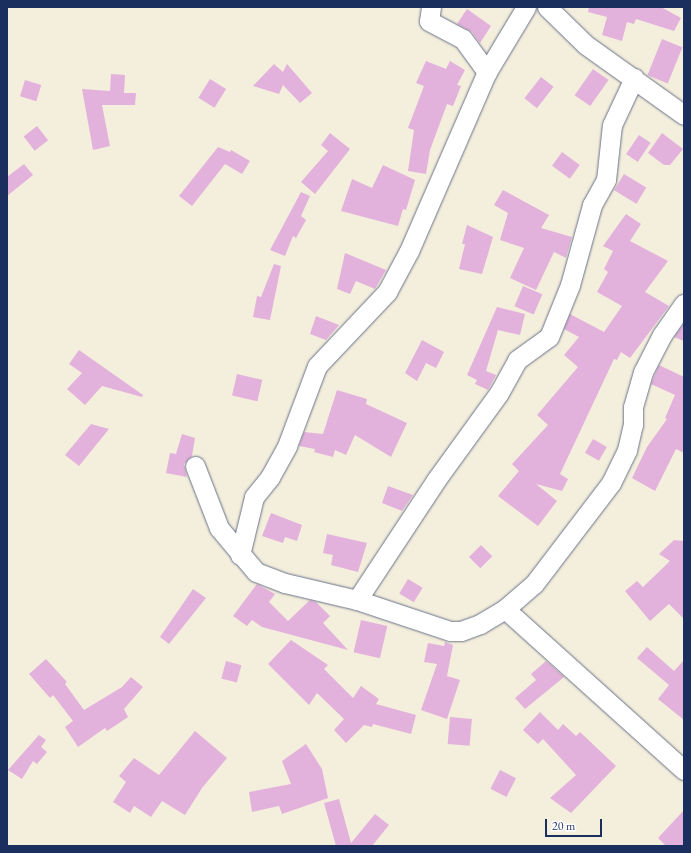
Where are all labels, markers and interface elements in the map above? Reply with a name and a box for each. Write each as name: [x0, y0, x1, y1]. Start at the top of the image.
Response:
scale bar: [547, 811, 604, 837]
text: 20 m: [552, 818, 575, 834]

